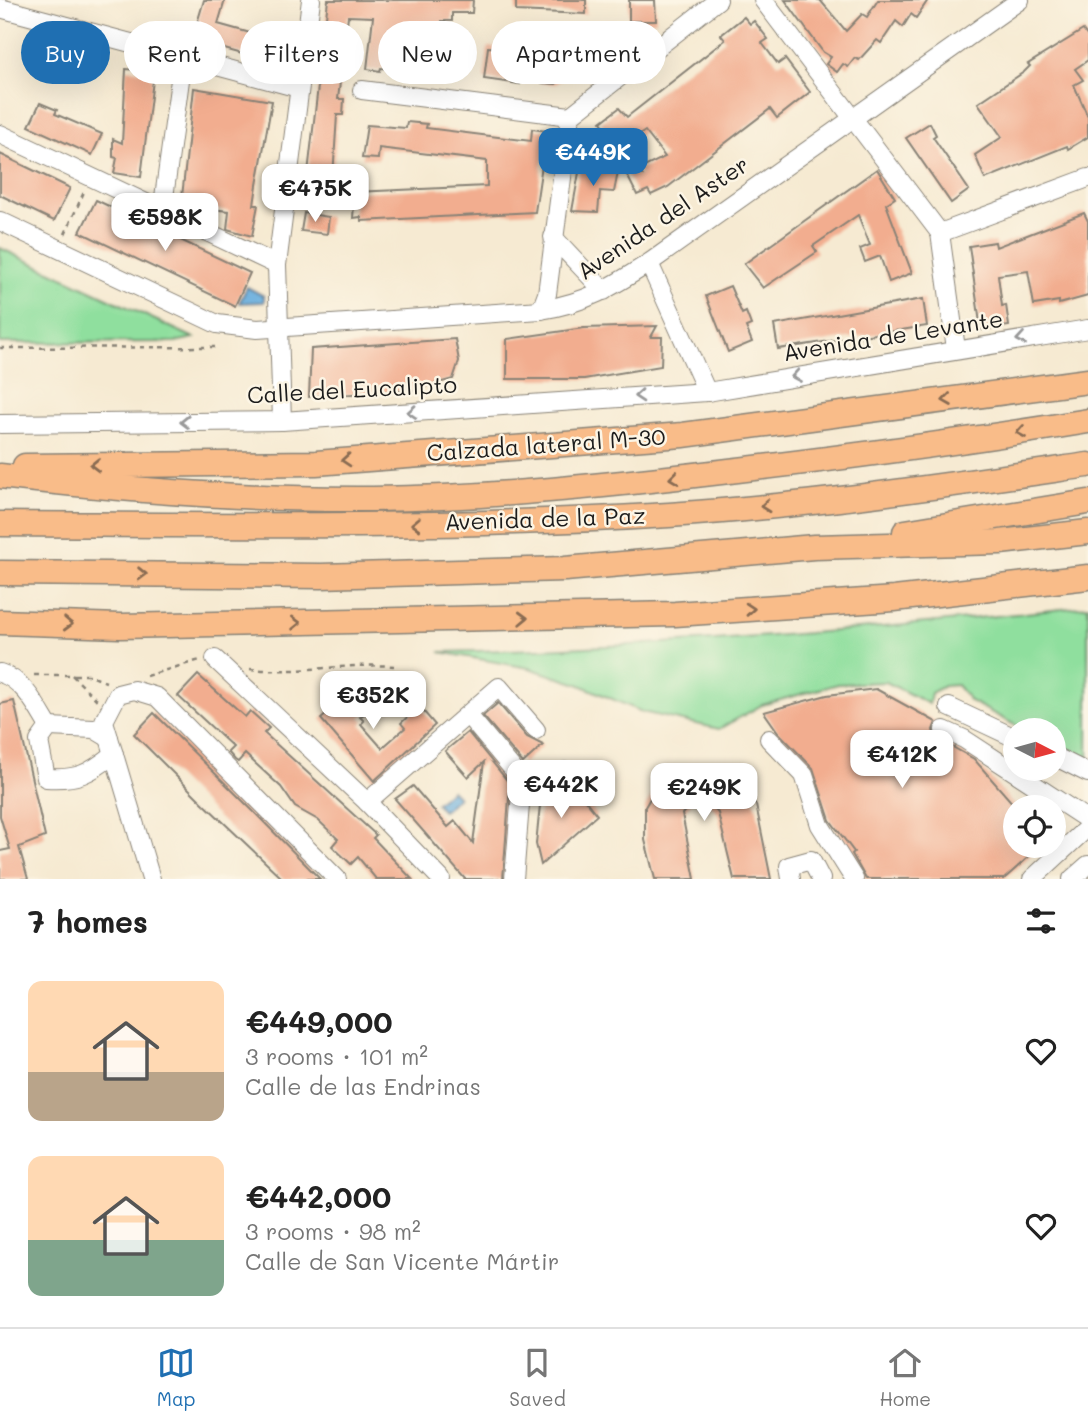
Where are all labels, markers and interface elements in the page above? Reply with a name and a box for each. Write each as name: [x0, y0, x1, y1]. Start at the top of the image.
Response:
chip: Buy: [21, 21, 110, 84]
chip: Rent: [124, 21, 226, 84]
chip: Filters: [240, 21, 364, 84]
chip: New: [378, 21, 477, 84]
chip: Apartment: [491, 21, 666, 84]
pin: €449K: [544, 128, 642, 188]
text: €449K: [555, 136, 631, 166]
street label: Avenida del Aster: [571, 149, 754, 286]
pin: €475K: [266, 164, 364, 224]
text: €475K: [278, 172, 352, 202]
pin: €598K: [116, 194, 214, 253]
text: €598K: [127, 201, 203, 231]
street label: Avenida de Levante: [781, 303, 1005, 367]
one-way arrow: [1015, 331, 1026, 346]
one-way arrow: [790, 368, 802, 383]
street label: Calle del Eucalipto: [246, 369, 458, 409]
one-way arrow: [633, 388, 644, 403]
one-way arrow: [942, 392, 953, 407]
one-way arrow: [406, 404, 417, 419]
one-way arrow: [179, 414, 189, 430]
street label: Calzada lateral M-30: [426, 421, 666, 467]
one-way arrow: [1015, 424, 1027, 439]
one-way arrow: [341, 452, 352, 467]
one-way arrow: [89, 457, 99, 473]
one-way arrow: [668, 470, 680, 485]
one-way arrow: [759, 498, 770, 513]
street label: Avenida de la Paz: [444, 500, 646, 536]
one-way arrow: [410, 516, 421, 531]
one-way arrow: [137, 566, 147, 582]
one-way arrow: [745, 601, 756, 616]
one-way arrow: [518, 610, 529, 625]
one-way arrow: [63, 616, 74, 632]
one-way arrow: [290, 616, 301, 631]
pin: €352K: [324, 672, 422, 731]
text: €352K: [336, 679, 410, 709]
north arrow: [1003, 718, 1066, 780]
map controls: [1003, 718, 1066, 858]
pin: €412K: [853, 730, 951, 790]
text: €412K: [866, 738, 938, 768]
pin: €442K: [512, 760, 610, 820]
pin: €249K: [655, 764, 753, 823]
text: €442K: [523, 768, 599, 798]
text: €249K: [666, 771, 742, 801]
button: locate: [1003, 795, 1066, 858]
text: 7 homes: [28, 901, 148, 941]
icon: filters: [1022, 902, 1060, 940]
text: €449,000: [245, 1001, 392, 1041]
icon: home: [84, 1009, 168, 1093]
icon: heart: [1022, 1032, 1060, 1070]
text: 3 rooms · 101 m²: [245, 1041, 428, 1071]
text: Calle de las Endrinas: [245, 1071, 481, 1101]
text: €442,000: [245, 1176, 391, 1216]
icon: home: [84, 1184, 168, 1268]
icon: heart: [1022, 1207, 1060, 1245]
text: 3 rooms · 98 m²: [245, 1216, 421, 1246]
text: Calle de San Vicente Mártir: [245, 1246, 559, 1276]
tab: Map: [157, 1344, 196, 1411]
tab: Saved: [509, 1344, 566, 1411]
tab: Home: [879, 1344, 931, 1411]

